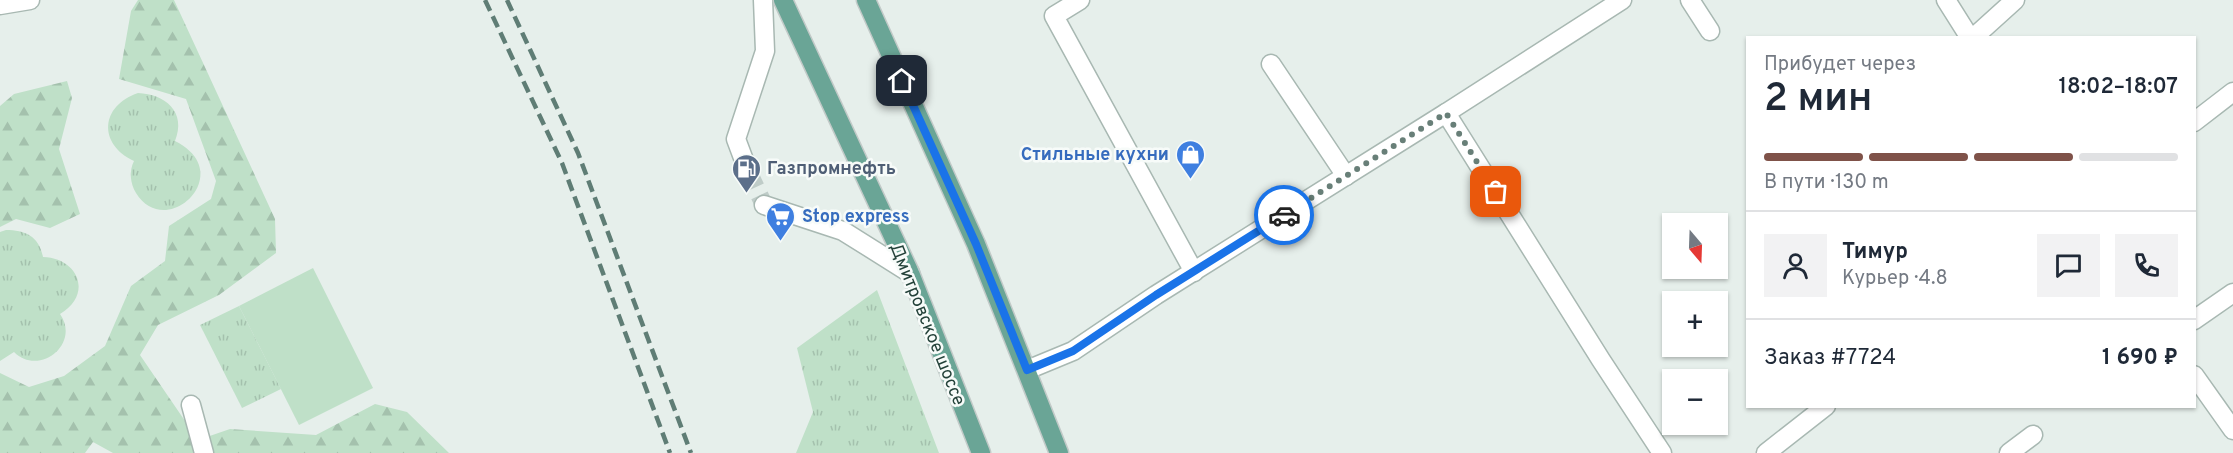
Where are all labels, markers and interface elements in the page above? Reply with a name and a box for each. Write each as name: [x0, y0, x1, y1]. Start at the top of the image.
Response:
text: Прибудет через: [1764, 52, 1916, 78]
pin: [876, 55, 927, 106]
icon: home: [885, 64, 918, 97]
text: 18:02–18:07: [2059, 74, 2178, 101]
text: 2 мин: [1764, 76, 1872, 125]
shop icon: Стильные кухни: [1174, 138, 1206, 180]
place label: Стильные кухни: [1021, 144, 1169, 167]
fuel station icon: Газпромнефть: [730, 152, 762, 194]
place label: Газпромнефть: [767, 158, 896, 181]
pin: [1470, 166, 1521, 217]
text: В пути · 130 m: [1764, 170, 1889, 196]
icon: bag: [1479, 175, 1512, 208]
courier: [1254, 185, 1314, 245]
icon: car: [1268, 199, 1301, 232]
supermarket icon: Stop express: [765, 200, 797, 242]
place label: Stop express: [802, 206, 910, 229]
north arrow: [1662, 213, 1728, 279]
map controls: [1662, 213, 1728, 435]
button: person: [1764, 234, 1827, 297]
button: chat: [2037, 234, 2100, 297]
button: phone: [2115, 234, 2178, 297]
text: Тимур: [1842, 239, 1908, 266]
street label: Дмитровское шоссе: [883, 240, 970, 409]
text: Курьер · 4.8: [1842, 266, 1948, 292]
button: +: [1662, 291, 1728, 357]
text: Заказ #7724: [1764, 345, 1896, 372]
text: 1 690 ₽: [2102, 345, 2178, 372]
button: −: [1662, 369, 1728, 435]

